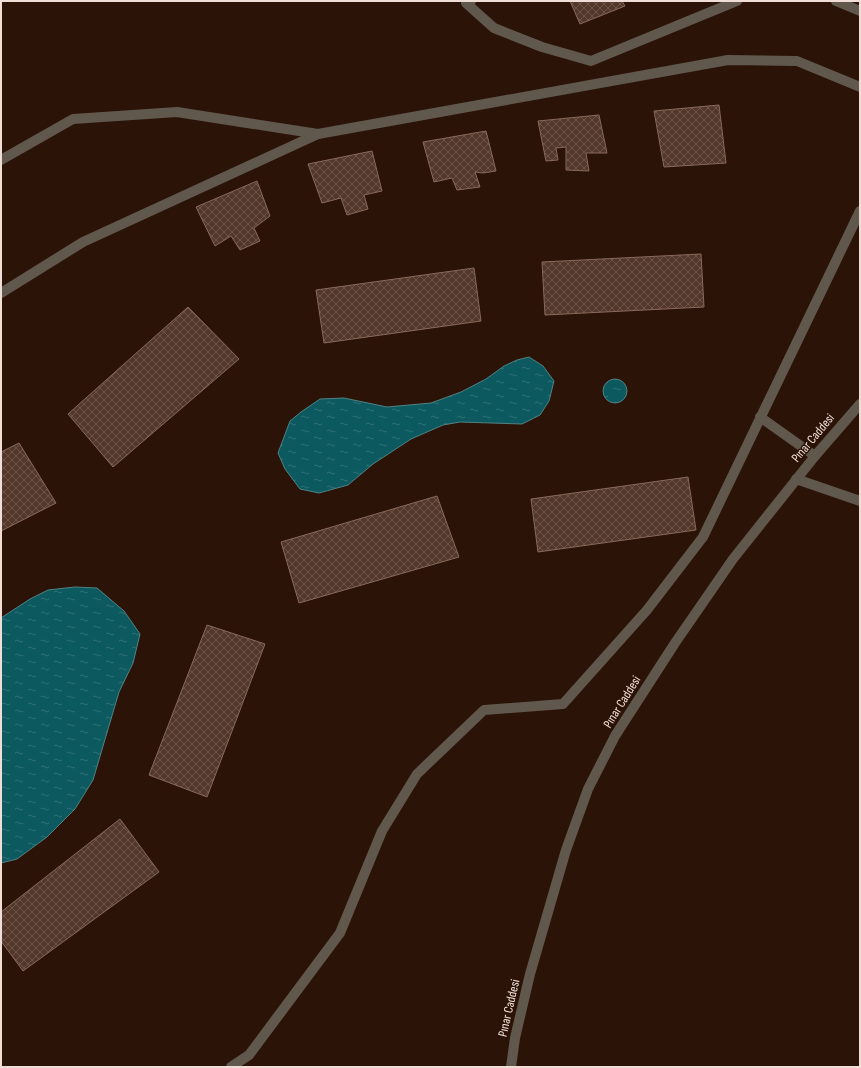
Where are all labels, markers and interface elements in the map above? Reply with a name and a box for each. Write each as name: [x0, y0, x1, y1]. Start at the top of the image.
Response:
street label: Pınar Caddesi: [788, 410, 838, 466]
street label: Pınar Caddesi: [600, 673, 644, 731]
street label: Pınar Caddesi: [495, 978, 523, 1038]

